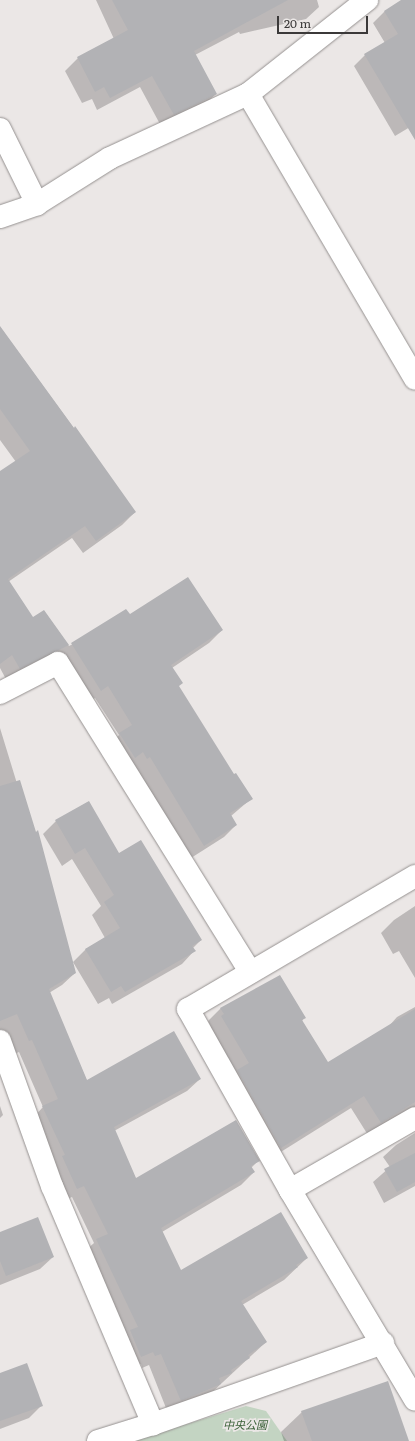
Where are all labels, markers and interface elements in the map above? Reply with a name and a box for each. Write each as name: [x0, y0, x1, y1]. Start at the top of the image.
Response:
scale bar: [279, 8, 370, 34]
text: 20 m: [284, 14, 311, 32]
park label: 中央公園: [223, 1417, 267, 1431]

